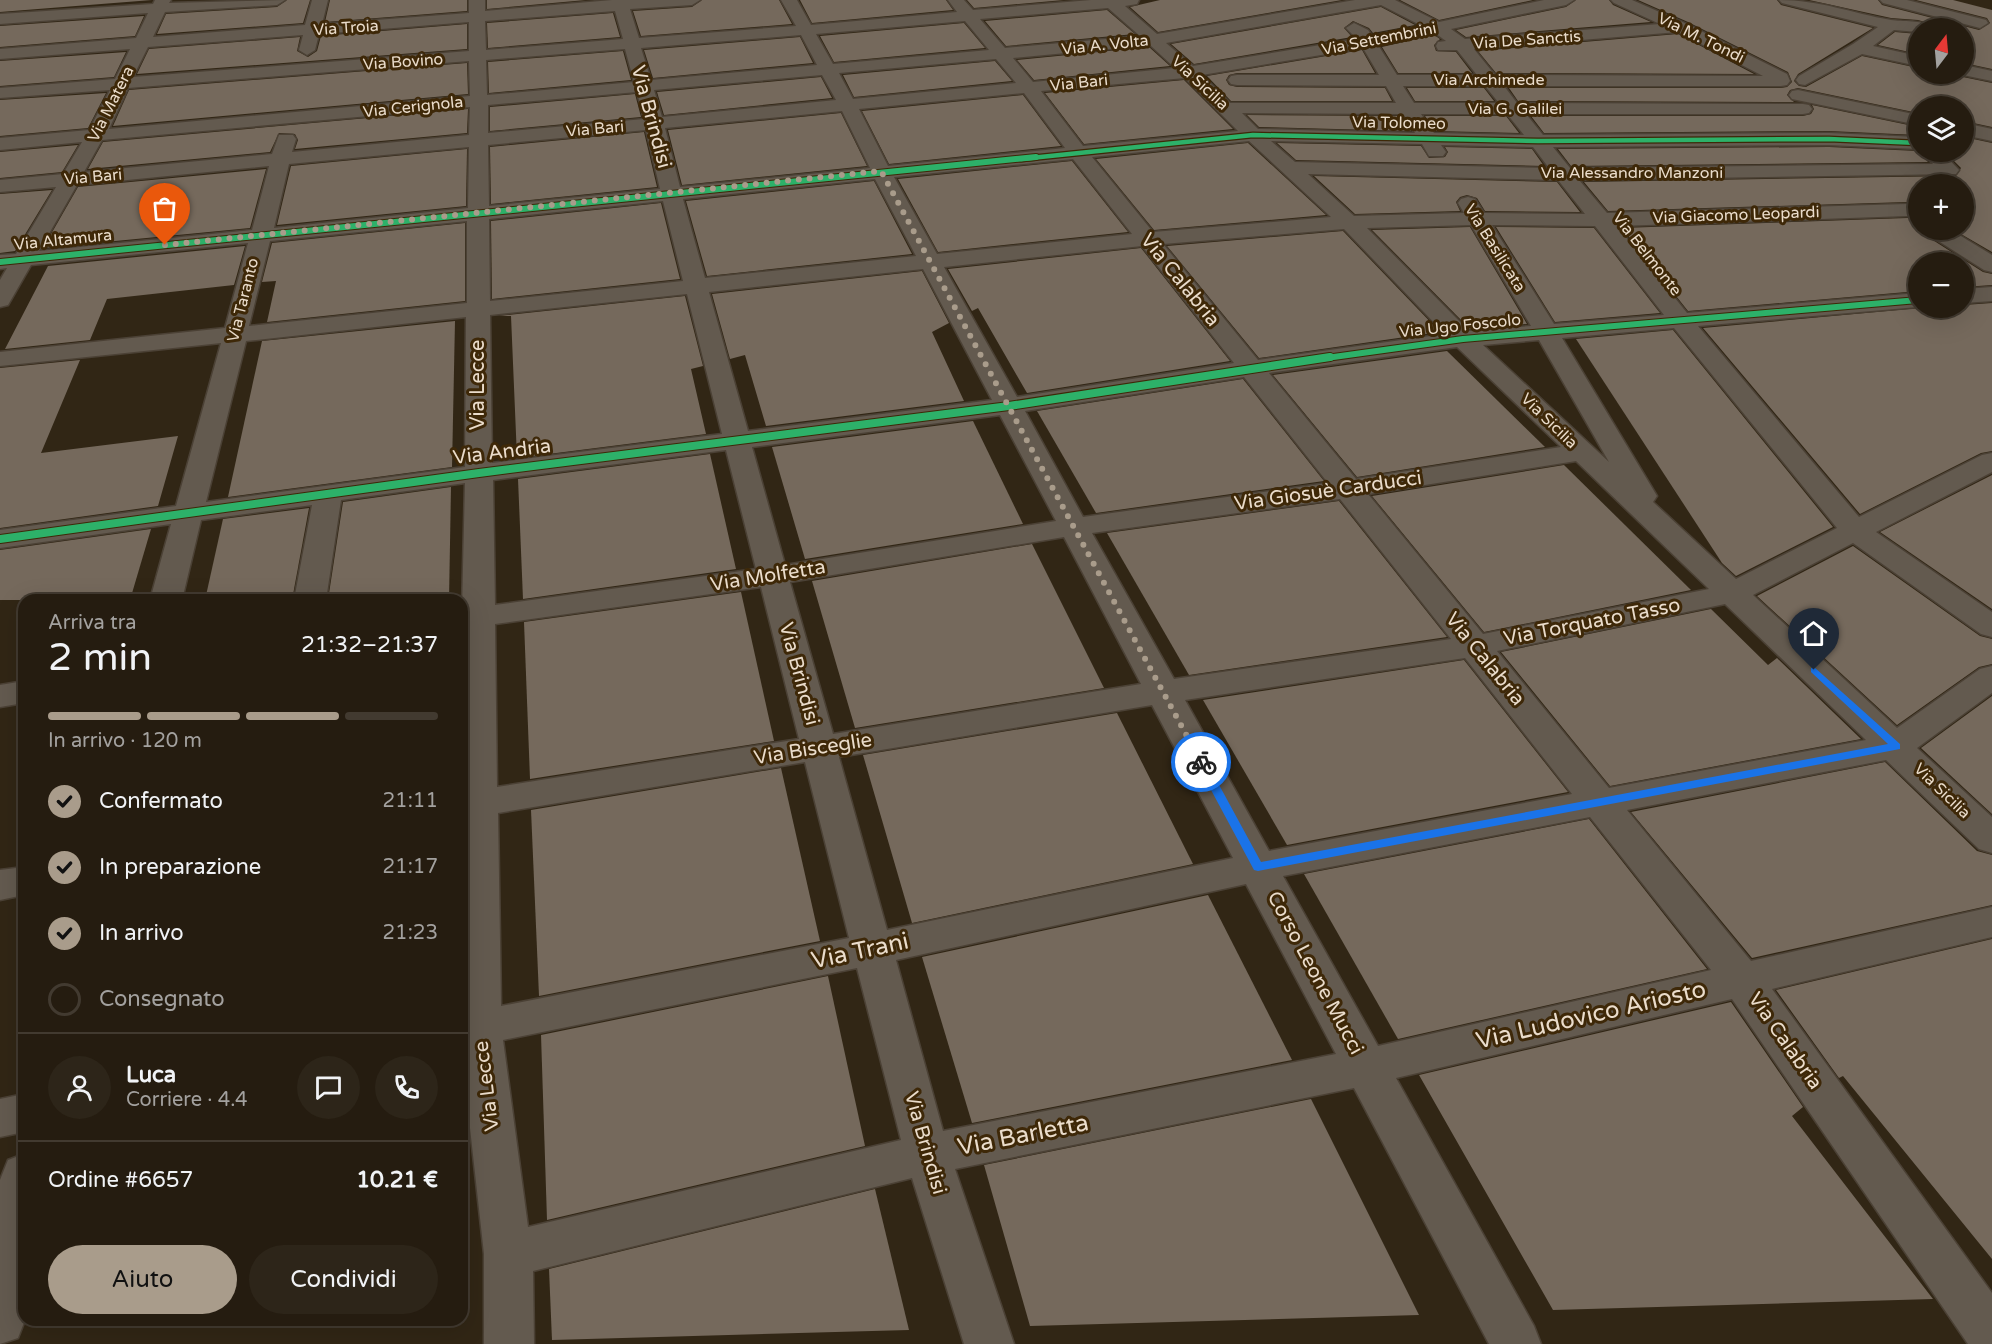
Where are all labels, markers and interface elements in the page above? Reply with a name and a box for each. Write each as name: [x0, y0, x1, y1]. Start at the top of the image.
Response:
street label: Via M. Tondi: [1654, 8, 1748, 68]
street label: Via Troia: [313, 16, 379, 40]
street label: Via Settembrini: [1320, 18, 1438, 60]
north arrow: [1908, 18, 1974, 84]
map controls: [1908, 18, 1974, 318]
street label: Via De Sanctis: [1472, 26, 1582, 54]
street label: Via A. Volta: [1060, 30, 1150, 60]
street label: Via Bovino: [362, 49, 444, 75]
street label: Via Sicilia: [1167, 51, 1233, 115]
street label: Via Matera: [83, 63, 139, 145]
street label: Via Brindisi: [626, 63, 676, 171]
street label: Via Bari: [1049, 70, 1109, 96]
street label: Via Archimede: [1434, 70, 1544, 90]
street label: Via Cerignola: [362, 92, 464, 122]
button: layers: [1908, 96, 1974, 162]
street label: Via G. Galilei: [1468, 99, 1562, 119]
street label: Via Tolomeo: [1352, 112, 1446, 134]
street label: Via Bari: [565, 116, 625, 142]
street label: Via Alessandro Manzoni: [1541, 163, 1723, 183]
street label: Via Bari: [63, 164, 123, 190]
button: +: [1908, 174, 1974, 240]
pin: [139, 183, 190, 245]
icon: bag: [148, 192, 181, 225]
street label: Via Basilicata: [1460, 200, 1530, 296]
street label: Via Giacomo Leopardi: [1652, 202, 1820, 228]
street label: Via Belmonte: [1608, 208, 1686, 300]
street label: Via Altamura: [13, 225, 113, 255]
street label: Via Calabria: [1135, 229, 1225, 331]
button: −: [1908, 252, 1974, 318]
street label: Via Taranto: [223, 256, 263, 344]
street label: Via Ugo Foscolo: [1398, 310, 1522, 342]
street label: Via Lecce: [466, 340, 490, 430]
street label: Via Sicilia: [1516, 389, 1582, 453]
street label: Via Andria: [452, 434, 552, 470]
street label: Via Giosuè Carducci: [1233, 466, 1423, 516]
street label: Via Molfetta: [709, 555, 827, 597]
street label: Via Torquato Tasso: [1502, 593, 1682, 651]
street label: Via Calabria: [1440, 608, 1530, 710]
pin: [1788, 608, 1839, 670]
text: Arriva tra: [48, 611, 137, 635]
icon: home: [1797, 617, 1830, 650]
street label: Via Brindisi: [774, 620, 824, 728]
text: 21:32–21:37: [301, 632, 438, 658]
text: 2 min: [48, 634, 152, 681]
street label: Via Bisceglie: [752, 728, 874, 770]
text: In arrivo · 120 m: [48, 729, 202, 753]
courier: [1171, 732, 1231, 792]
icon: bike: [1185, 746, 1218, 779]
street label: Via Sicilia: [1909, 759, 1975, 823]
icon: check: [48, 785, 81, 818]
text: Confermato: [99, 788, 223, 814]
text: 21:11: [383, 789, 438, 813]
icon: check: [48, 851, 81, 884]
text: In preparazione: [99, 854, 261, 880]
text: 21:17: [383, 855, 438, 879]
street label: Corso Leone Mucci: [1262, 887, 1368, 1059]
icon: check: [48, 917, 81, 950]
text: In arrivo: [99, 920, 184, 946]
text: 21:23: [383, 921, 438, 945]
street label: Via Trani: [809, 927, 911, 975]
street label: Via Ludovico Ariosto: [1473, 974, 1709, 1056]
text: Consegnato: [99, 986, 225, 1012]
street label: Via Calabria: [1743, 988, 1827, 1094]
street label: Via Lecce: [470, 1040, 504, 1132]
button: person: [48, 1056, 111, 1119]
button: chat: [297, 1056, 360, 1119]
button: phone: [375, 1056, 438, 1119]
text: Luca: [126, 1062, 176, 1088]
text: Corriere · 4.4: [126, 1088, 248, 1112]
street label: Via Brindisi: [899, 1089, 951, 1197]
street label: Via Barletta: [955, 1108, 1091, 1162]
text: Ordine #6657: [48, 1167, 193, 1193]
text: 10.21 €: [356, 1167, 438, 1193]
button: Aiuto: [48, 1245, 237, 1314]
button: Condividi: [249, 1245, 438, 1314]

